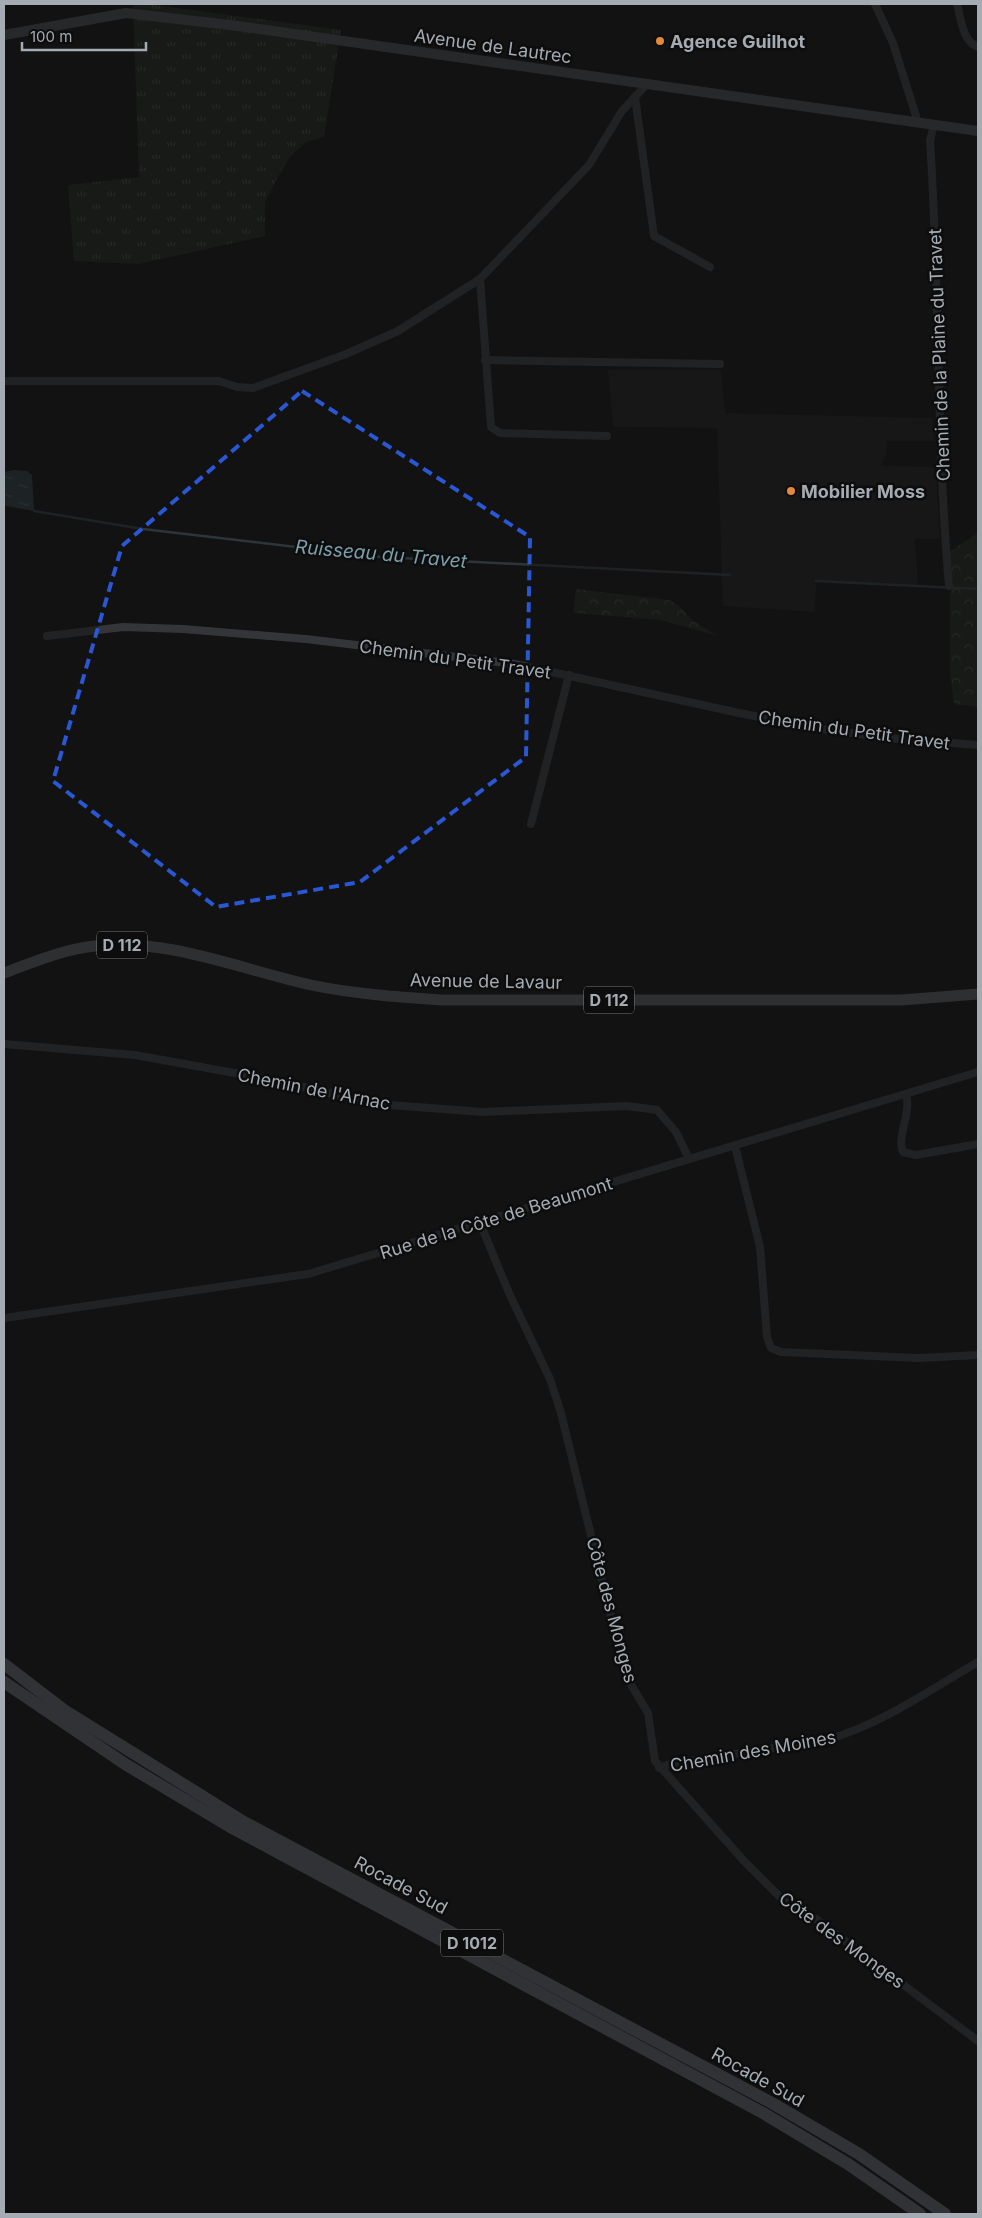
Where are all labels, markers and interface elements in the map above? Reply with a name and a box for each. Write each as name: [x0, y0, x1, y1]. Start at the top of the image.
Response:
scale bar: [22, 20, 146, 52]
street label: Avenue de Lautrec: [413, 25, 573, 67]
text: 100 m: [30, 27, 72, 46]
place label: Agence Guilhot: [670, 31, 806, 52]
marker: Agence Guilhot: [654, 35, 666, 47]
street label: Chemin de la Plaine du Travet: [924, 228, 954, 482]
place label: Mobilier Moss: [801, 481, 925, 502]
marker: Mobilier Moss: [785, 485, 797, 497]
water label: Ruisseau du Travet: [294, 535, 469, 573]
street label: Chemin du Petit Travet: [358, 635, 552, 683]
street label: Chemin du Petit Travet: [757, 706, 951, 754]
road number: D 112: [97, 932, 147, 958]
street label: Avenue de Lavaur: [410, 969, 563, 993]
road number: D 112: [584, 986, 634, 1014]
street label: Chemin de l'Arnac: [236, 1064, 392, 1114]
street label: Rue de la Côte de Beaumont: [377, 1173, 615, 1263]
street label: Côte des Monges: [582, 1535, 642, 1685]
street label: Chemin des Moines: [668, 1726, 838, 1776]
street label: Rocade Sud: [351, 1852, 451, 1918]
street label: Côte des Monges: [775, 1887, 909, 1993]
road number: D 1012: [441, 1930, 503, 1956]
street label: Rocade Sud: [708, 2043, 808, 2111]

